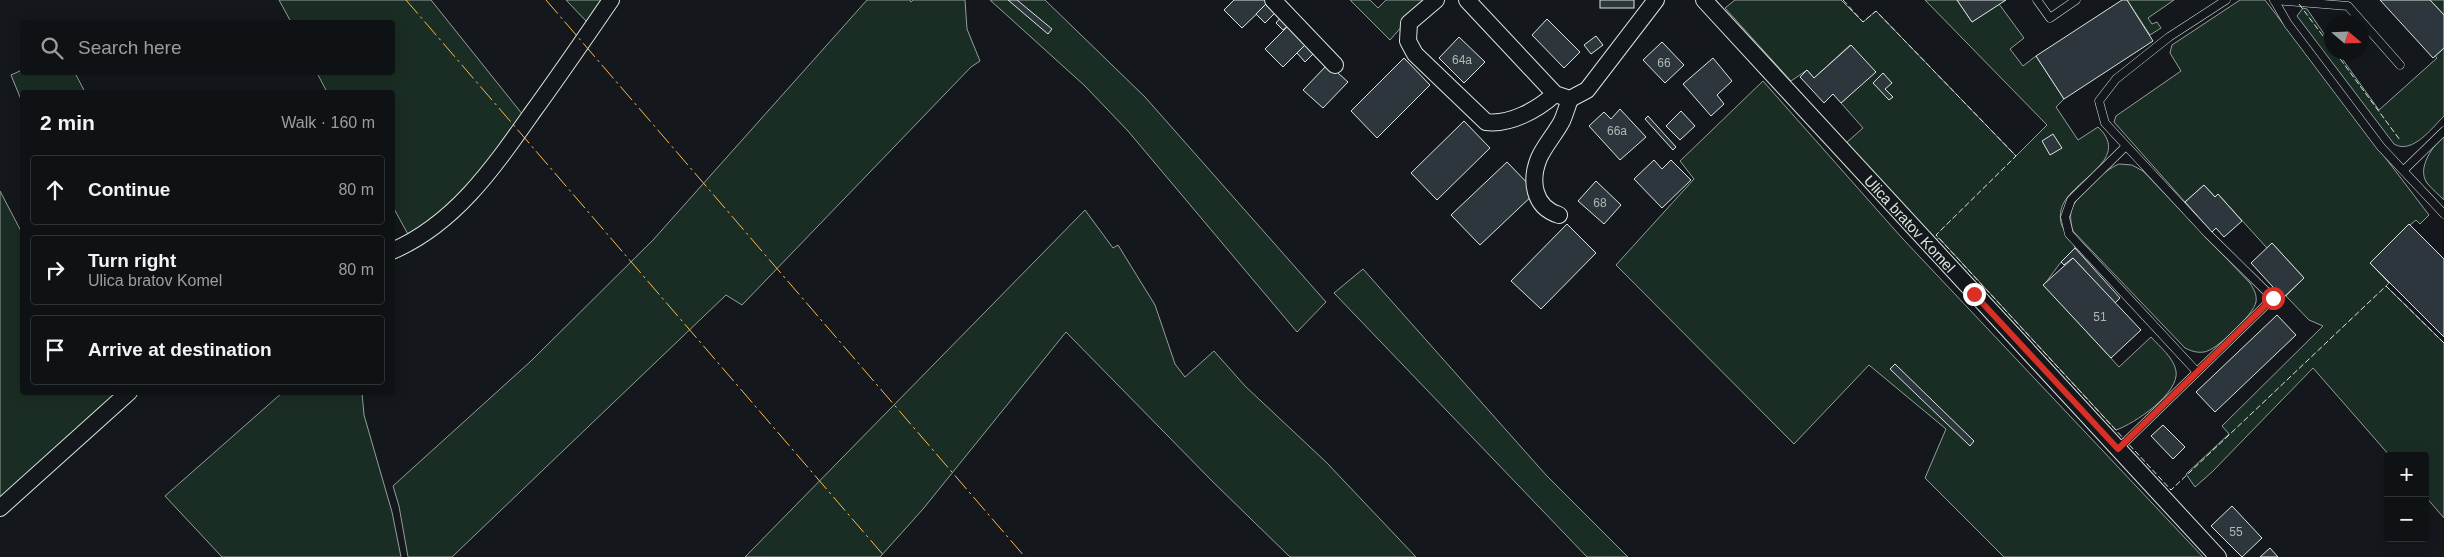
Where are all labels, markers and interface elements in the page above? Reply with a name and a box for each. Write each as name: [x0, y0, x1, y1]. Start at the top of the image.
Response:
north arrow: [2324, 15, 2369, 60]
search box: [20, 20, 395, 75]
icon: search: [38, 34, 66, 62]
text: Search here: [78, 37, 182, 58]
house number: 64a: [1452, 53, 1472, 67]
house number: 66: [1657, 56, 1671, 70]
text: 2 min: [40, 111, 95, 134]
text: Walk · 160 m: [281, 114, 375, 131]
house number: 66a: [1607, 124, 1627, 138]
street label: Ulica bratov Komel: [1861, 171, 1959, 275]
icon: ahead: [41, 176, 69, 204]
text: Continue: [88, 179, 170, 200]
text: 80 m: [338, 181, 374, 198]
house number: 68: [1593, 196, 1607, 210]
text: Turn right: [88, 250, 176, 271]
icon: right: [41, 256, 69, 284]
text: 80 m: [338, 261, 374, 278]
text: Ulica bratov Komel: [88, 272, 222, 289]
route end: [1963, 283, 1986, 306]
route start: [2262, 287, 2285, 310]
house number: 51: [2093, 310, 2107, 324]
icon: arrive: [41, 336, 69, 364]
text: Arrive at destination: [88, 339, 272, 360]
map controls: [2384, 452, 2429, 542]
button: +: [2384, 452, 2429, 497]
button: −: [2384, 497, 2429, 542]
house number: 55: [2229, 525, 2243, 539]

